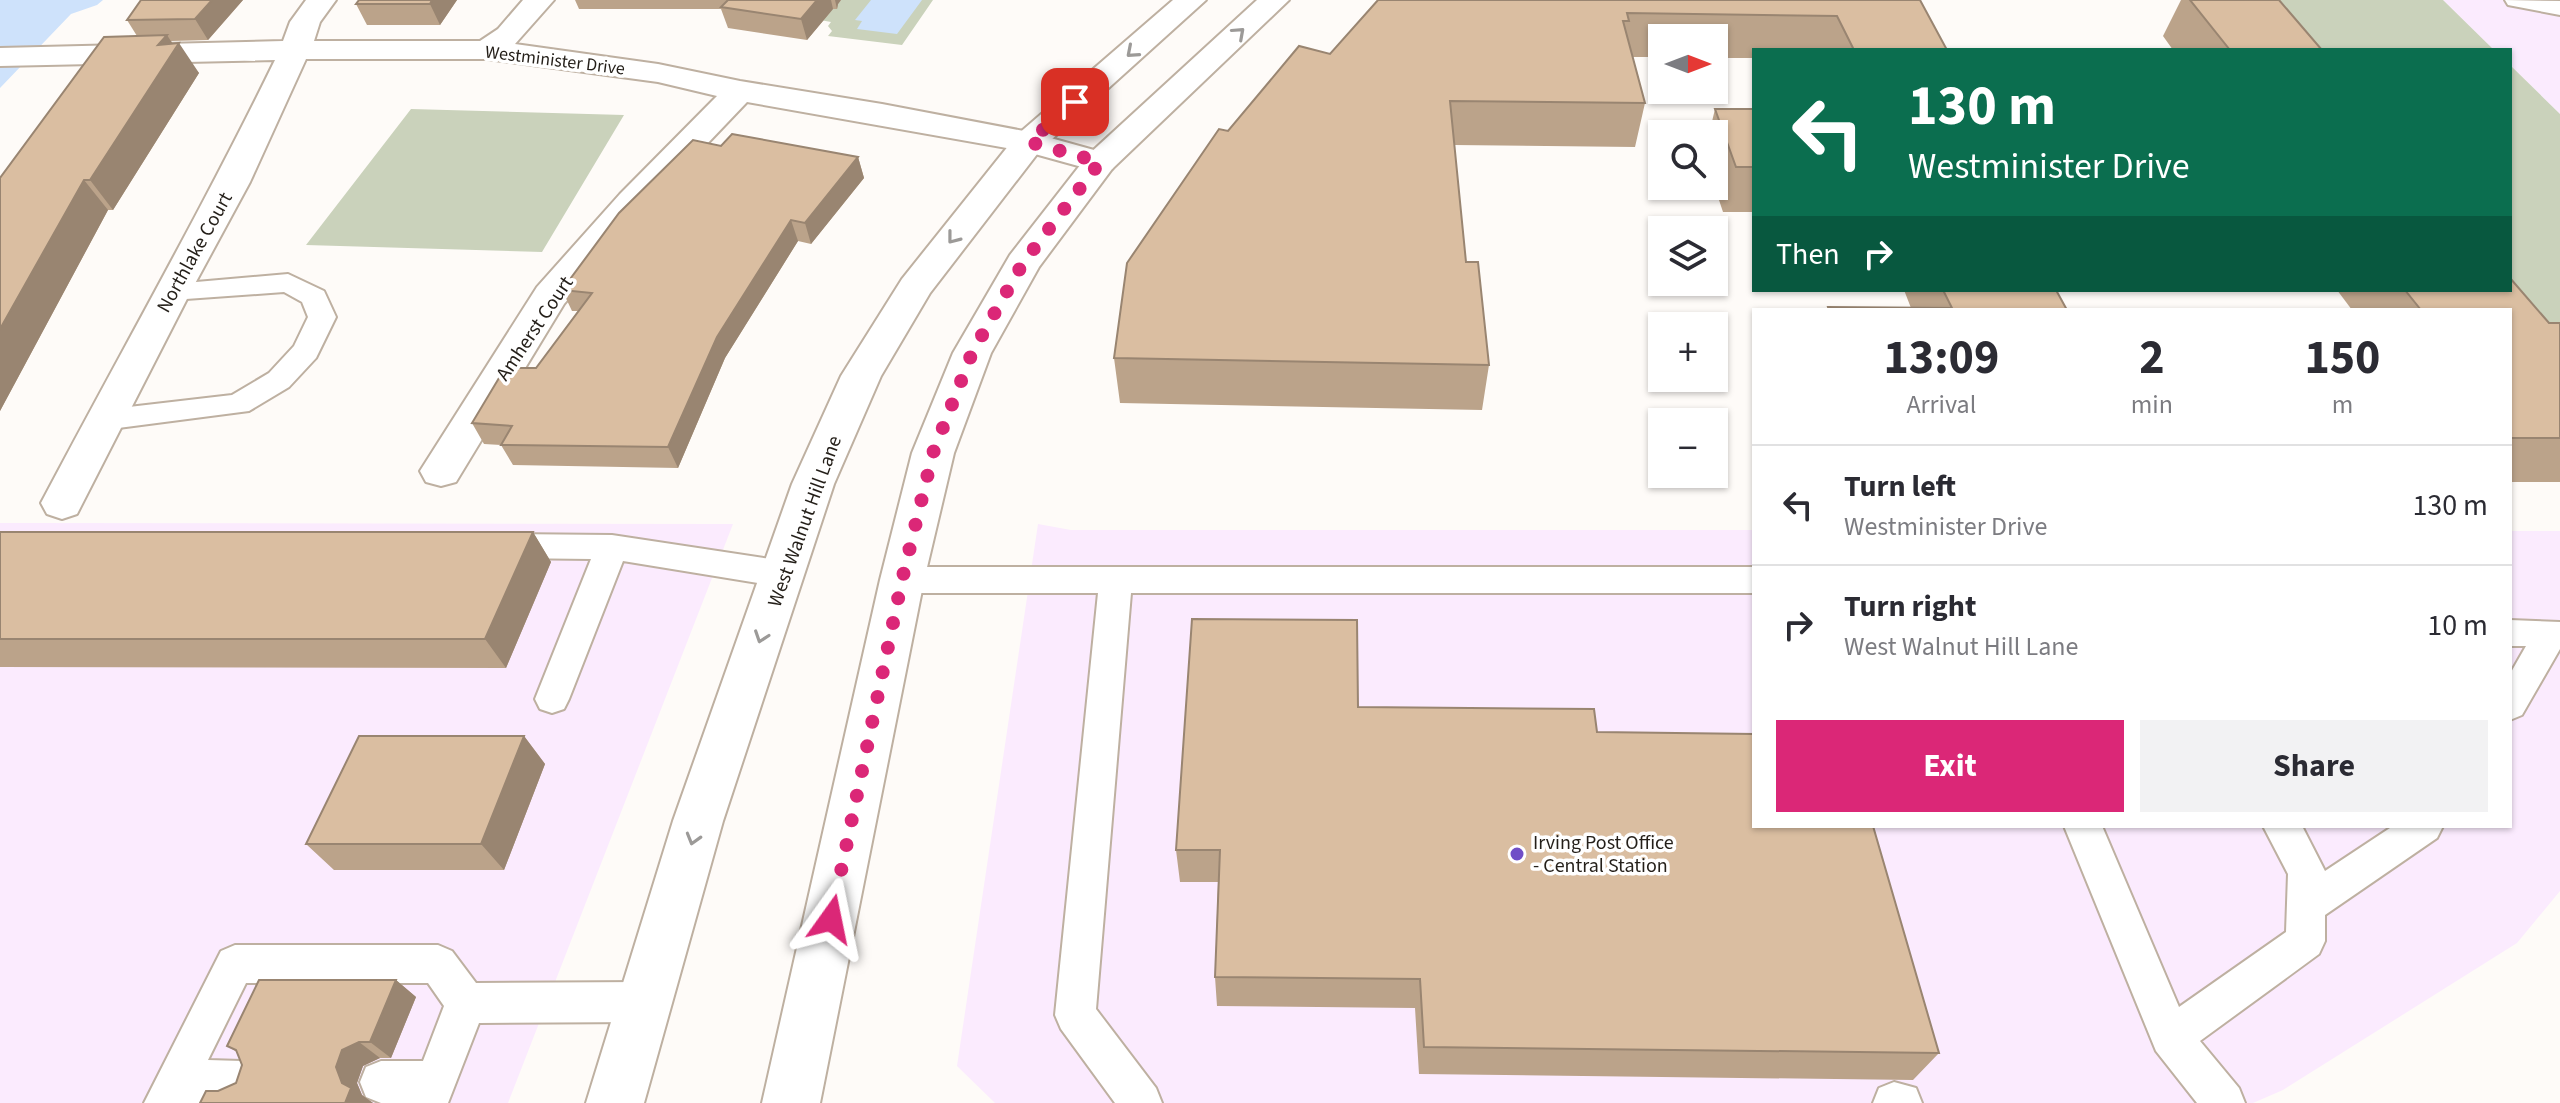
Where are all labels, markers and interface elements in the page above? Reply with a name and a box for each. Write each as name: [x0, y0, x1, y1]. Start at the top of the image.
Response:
north arrow: [1648, 24, 1728, 104]
map controls: [1648, 24, 1728, 488]
one-way arrow: [1230, 28, 1245, 43]
street label: Westminister Drive: [484, 40, 626, 81]
one-way arrow: [1127, 42, 1142, 56]
text: 130 m: [1908, 67, 2056, 146]
pin: [1041, 68, 1109, 136]
icon: arrive: [1053, 80, 1097, 124]
icon: left: [1776, 80, 1880, 184]
button: search: [1648, 120, 1728, 200]
text: Westminister Drive: [1908, 141, 2190, 192]
street label: Northlake Court: [150, 187, 240, 318]
button: layers: [1648, 216, 1728, 296]
one-way arrow: [948, 229, 963, 243]
icon: right: [1856, 232, 1900, 276]
text: Then: [1776, 233, 1840, 276]
street label: Amherst Court: [489, 271, 580, 386]
button: +: [1648, 312, 1728, 392]
text: 13:09: [1883, 324, 1999, 392]
text: 2: [2139, 324, 2165, 392]
text: 150: [2304, 324, 2380, 392]
text: Arrival: [1906, 386, 1976, 423]
text: min: [2131, 386, 2173, 423]
text: m: [2332, 386, 2353, 423]
button: −: [1648, 408, 1728, 488]
street label: West Walnut Hill Lane: [761, 432, 849, 611]
text: Turn left: [1844, 465, 1956, 508]
icon: left: [1776, 483, 1820, 527]
text: 130 m: [2412, 484, 2488, 527]
text: Westminister Drive: [1844, 508, 2047, 545]
text: Turn right: [1844, 585, 1976, 628]
icon: right: [1776, 603, 1820, 647]
text: 10 m: [2427, 604, 2488, 647]
text: West Walnut Hill Lane: [1844, 628, 2078, 665]
one-way arrow: [754, 630, 770, 644]
button: Exit: [1776, 720, 2124, 812]
button: Share: [2140, 720, 2488, 812]
place label: Irving Post Office - Central Station: [1533, 829, 1674, 880]
one-way arrow: [686, 832, 702, 846]
marker: Irving Post Office - Central Station: [1508, 845, 1526, 863]
position arrow: [789, 877, 873, 961]

